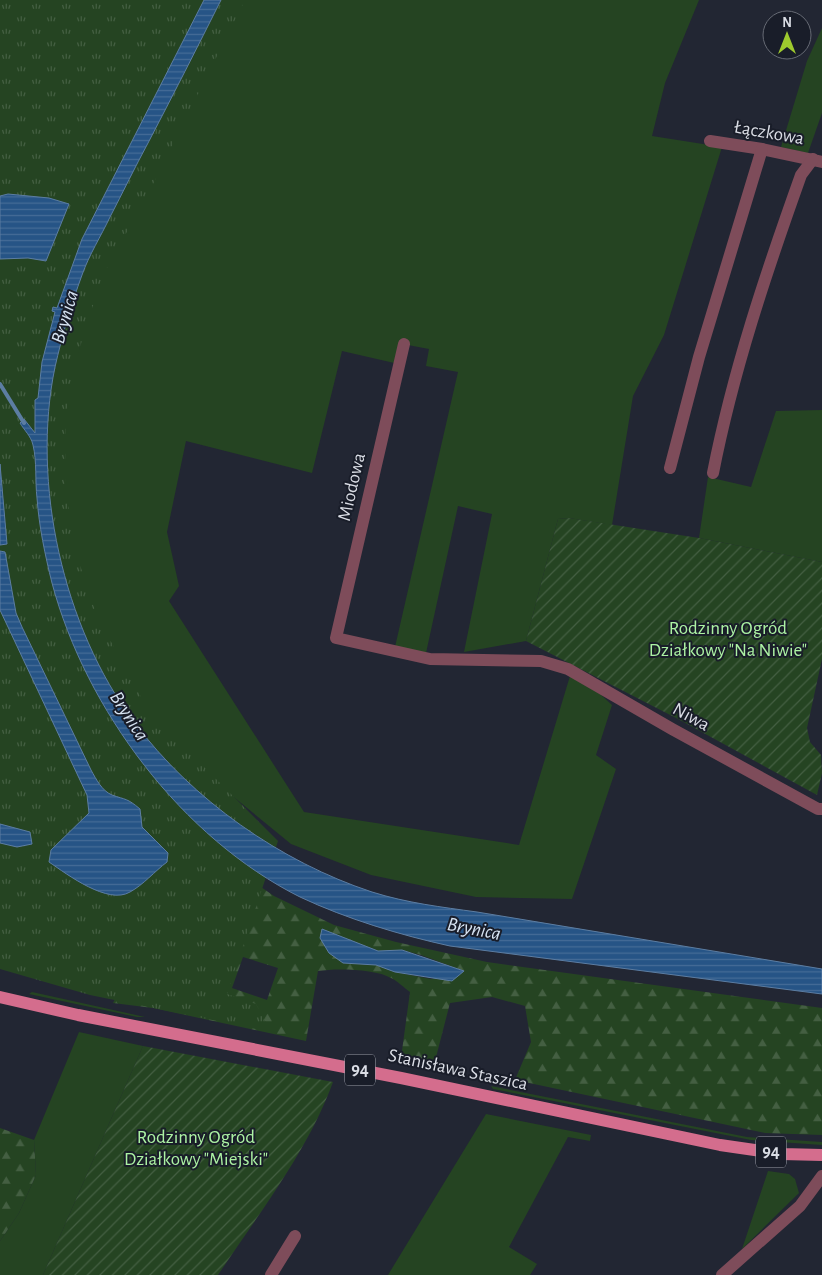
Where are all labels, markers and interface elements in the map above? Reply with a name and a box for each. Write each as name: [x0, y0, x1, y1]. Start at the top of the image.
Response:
north arrow: [762, 10, 812, 60]
text: N: [782, 16, 792, 30]
street label: Łączkowa: [733, 118, 806, 149]
water label: Brynica: [48, 288, 82, 346]
street label: Miodowa: [335, 451, 369, 523]
park label: Rodzinny Ogród Działkowy "Na Niwie": [649, 619, 807, 660]
water label: Brynica: [106, 688, 152, 744]
street label: Niwa: [669, 699, 713, 735]
water label: Brynica: [445, 914, 503, 944]
street label: Stanisława Staszica: [387, 1046, 530, 1094]
road number: 94: [345, 1054, 375, 1086]
park label: Rodzinny Ogród Działkowy "Miejski": [124, 1128, 268, 1169]
road number: 94: [756, 1136, 786, 1168]

